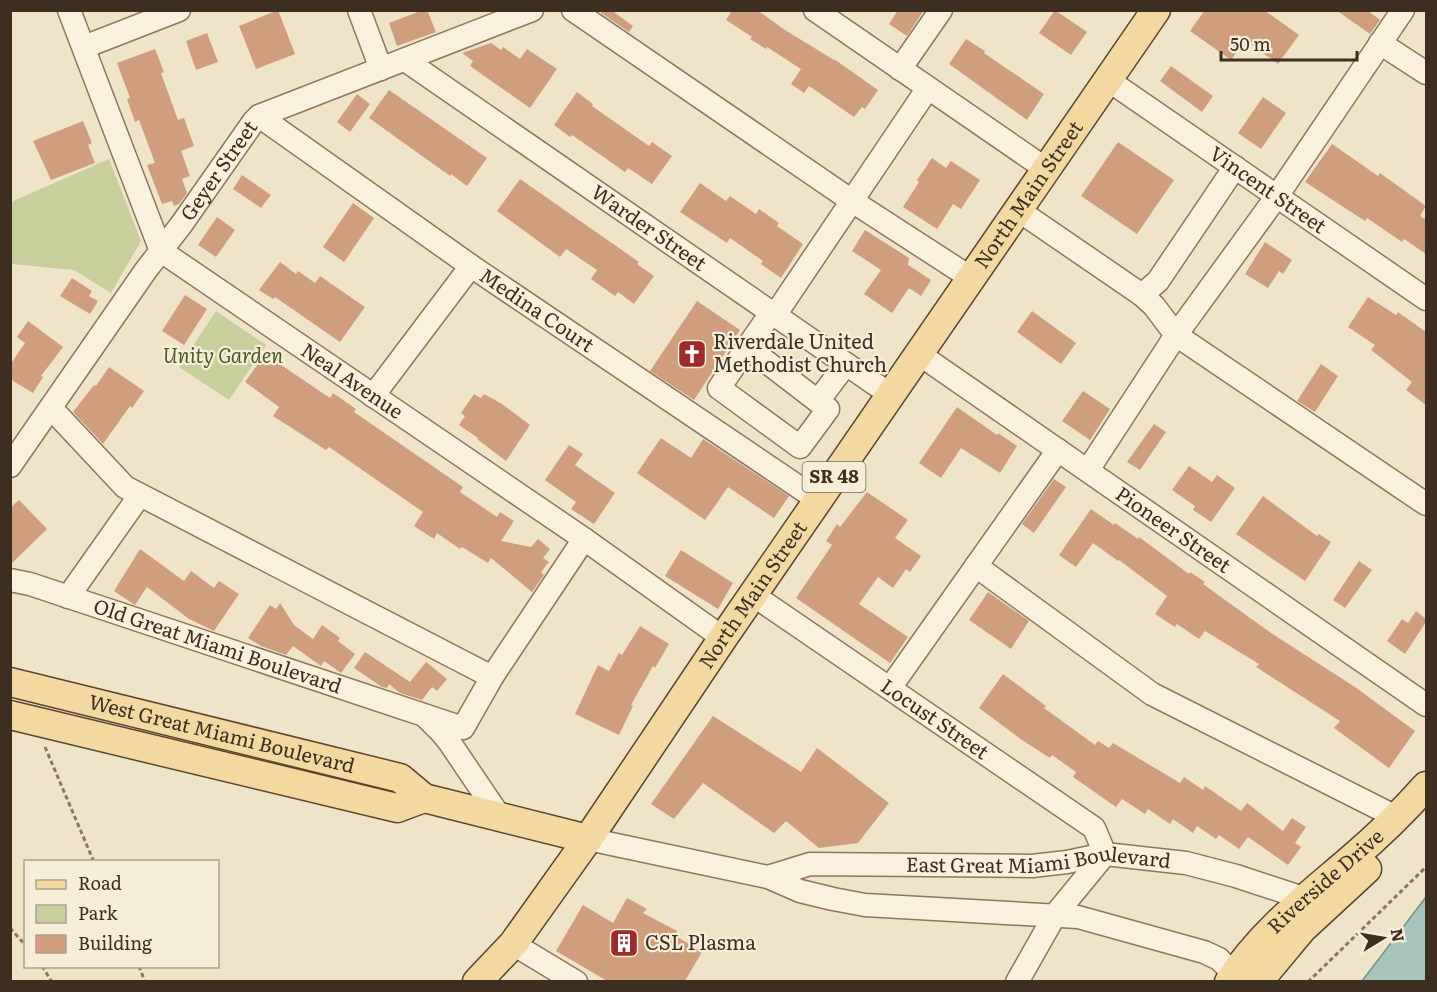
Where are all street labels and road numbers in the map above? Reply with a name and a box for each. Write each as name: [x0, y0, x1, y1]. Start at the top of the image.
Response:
street label: Geyer Street: [172, 113, 263, 226]
street label: North Main Street: [965, 114, 1089, 274]
street label: Vincent Street: [1204, 137, 1334, 239]
street label: Warder Street: [586, 176, 714, 277]
street label: Medina Court: [474, 259, 601, 358]
street label: Neal Avenue: [296, 334, 410, 425]
road number: SR 48: [802, 462, 866, 492]
street label: Pioneer Street: [1110, 478, 1238, 579]
street label: North Main Street: [690, 514, 813, 674]
street label: Old Great Miami Boulevard: [90, 589, 346, 700]
street label: Locust Street: [876, 670, 996, 765]
street label: West Great Miami Boulevard: [86, 685, 358, 779]
street label: Riverside Drive: [1259, 820, 1389, 939]
street label: East Great Miami Boulevard: [906, 836, 1173, 879]

